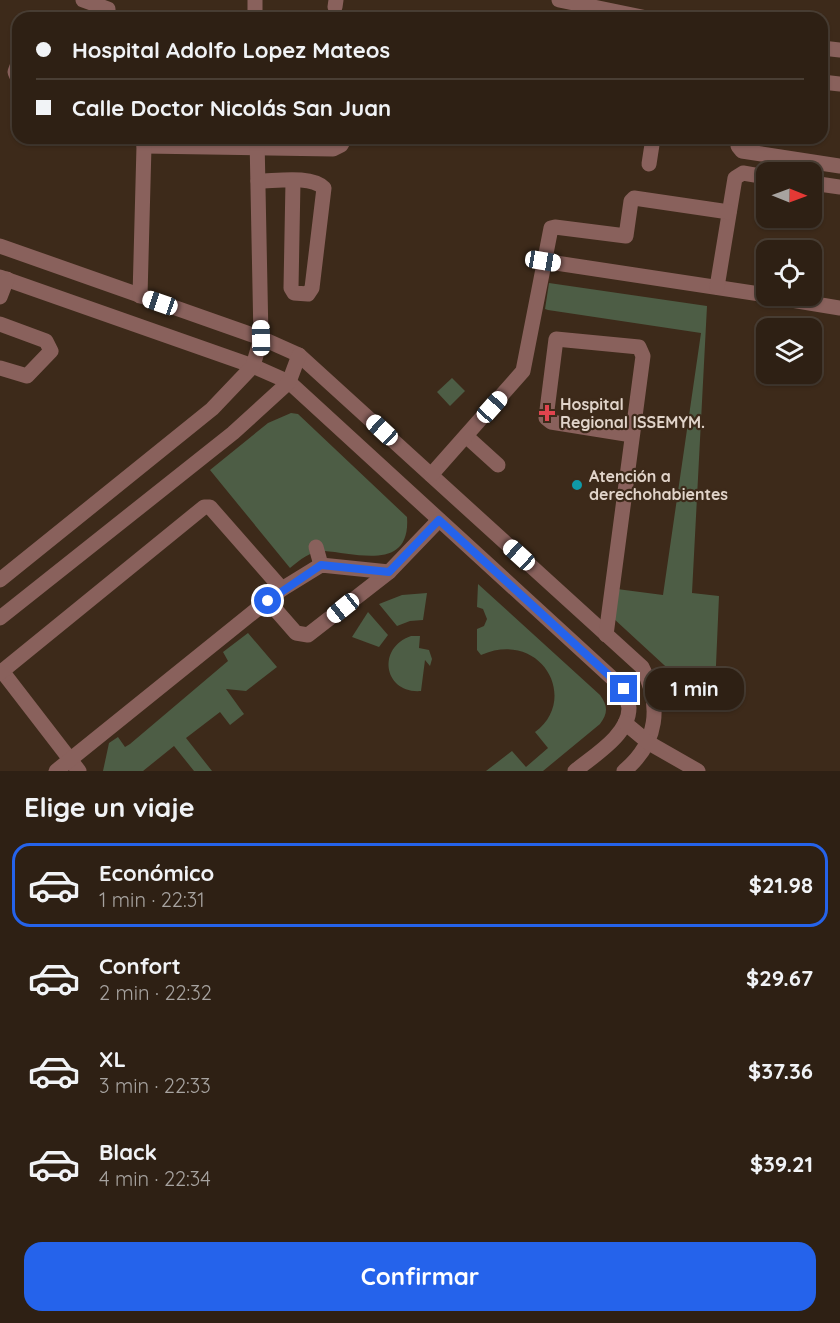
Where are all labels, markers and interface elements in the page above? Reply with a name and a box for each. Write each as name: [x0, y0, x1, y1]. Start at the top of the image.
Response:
text: Hospital Adolfo Lopez Mateos: [72, 36, 390, 64]
text: Calle Doctor Nicolás San Juan: [72, 94, 391, 122]
north arrow: [756, 162, 822, 228]
map controls: [756, 162, 822, 384]
button: locate: [756, 240, 822, 306]
car: [524, 249, 562, 273]
car: [140, 289, 180, 317]
button: layers: [756, 318, 822, 384]
car: [252, 320, 270, 356]
car: [473, 388, 511, 426]
place label: Hospital Regional ISSEMYM.: [560, 394, 705, 432]
marker: Hospital Regional ISSEMYM.: [538, 404, 556, 422]
car: [363, 411, 401, 449]
place label: Atención a derechohabientes: [589, 466, 728, 504]
marker: Atención a derechohabientes: [570, 478, 584, 492]
car: [500, 536, 538, 574]
route start: [254, 587, 281, 614]
car: [323, 590, 363, 626]
callout: 1 min: [645, 668, 744, 710]
route end: [610, 675, 637, 702]
text: 1 min: [670, 676, 719, 701]
text: Elige un viaje: [24, 790, 195, 824]
icon: car: [27, 858, 81, 912]
text: Económico: [99, 859, 214, 887]
text: $21.98: [749, 871, 813, 899]
text: 1 min · 22:31: [99, 887, 205, 912]
icon: car: [27, 951, 81, 1005]
text: Confort: [99, 952, 181, 980]
text: $29.67: [746, 964, 813, 992]
text: 2 min · 22:32: [99, 980, 212, 1005]
icon: car: [27, 1044, 81, 1098]
text: XL: [99, 1045, 126, 1073]
text: $37.36: [748, 1057, 813, 1085]
text: 3 min · 22:33: [99, 1073, 211, 1098]
icon: car: [27, 1137, 81, 1191]
text: Black: [99, 1138, 157, 1166]
text: $39.21: [750, 1150, 813, 1178]
text: 4 min · 22:34: [99, 1166, 211, 1191]
button: Confirmar: [24, 1242, 816, 1311]

